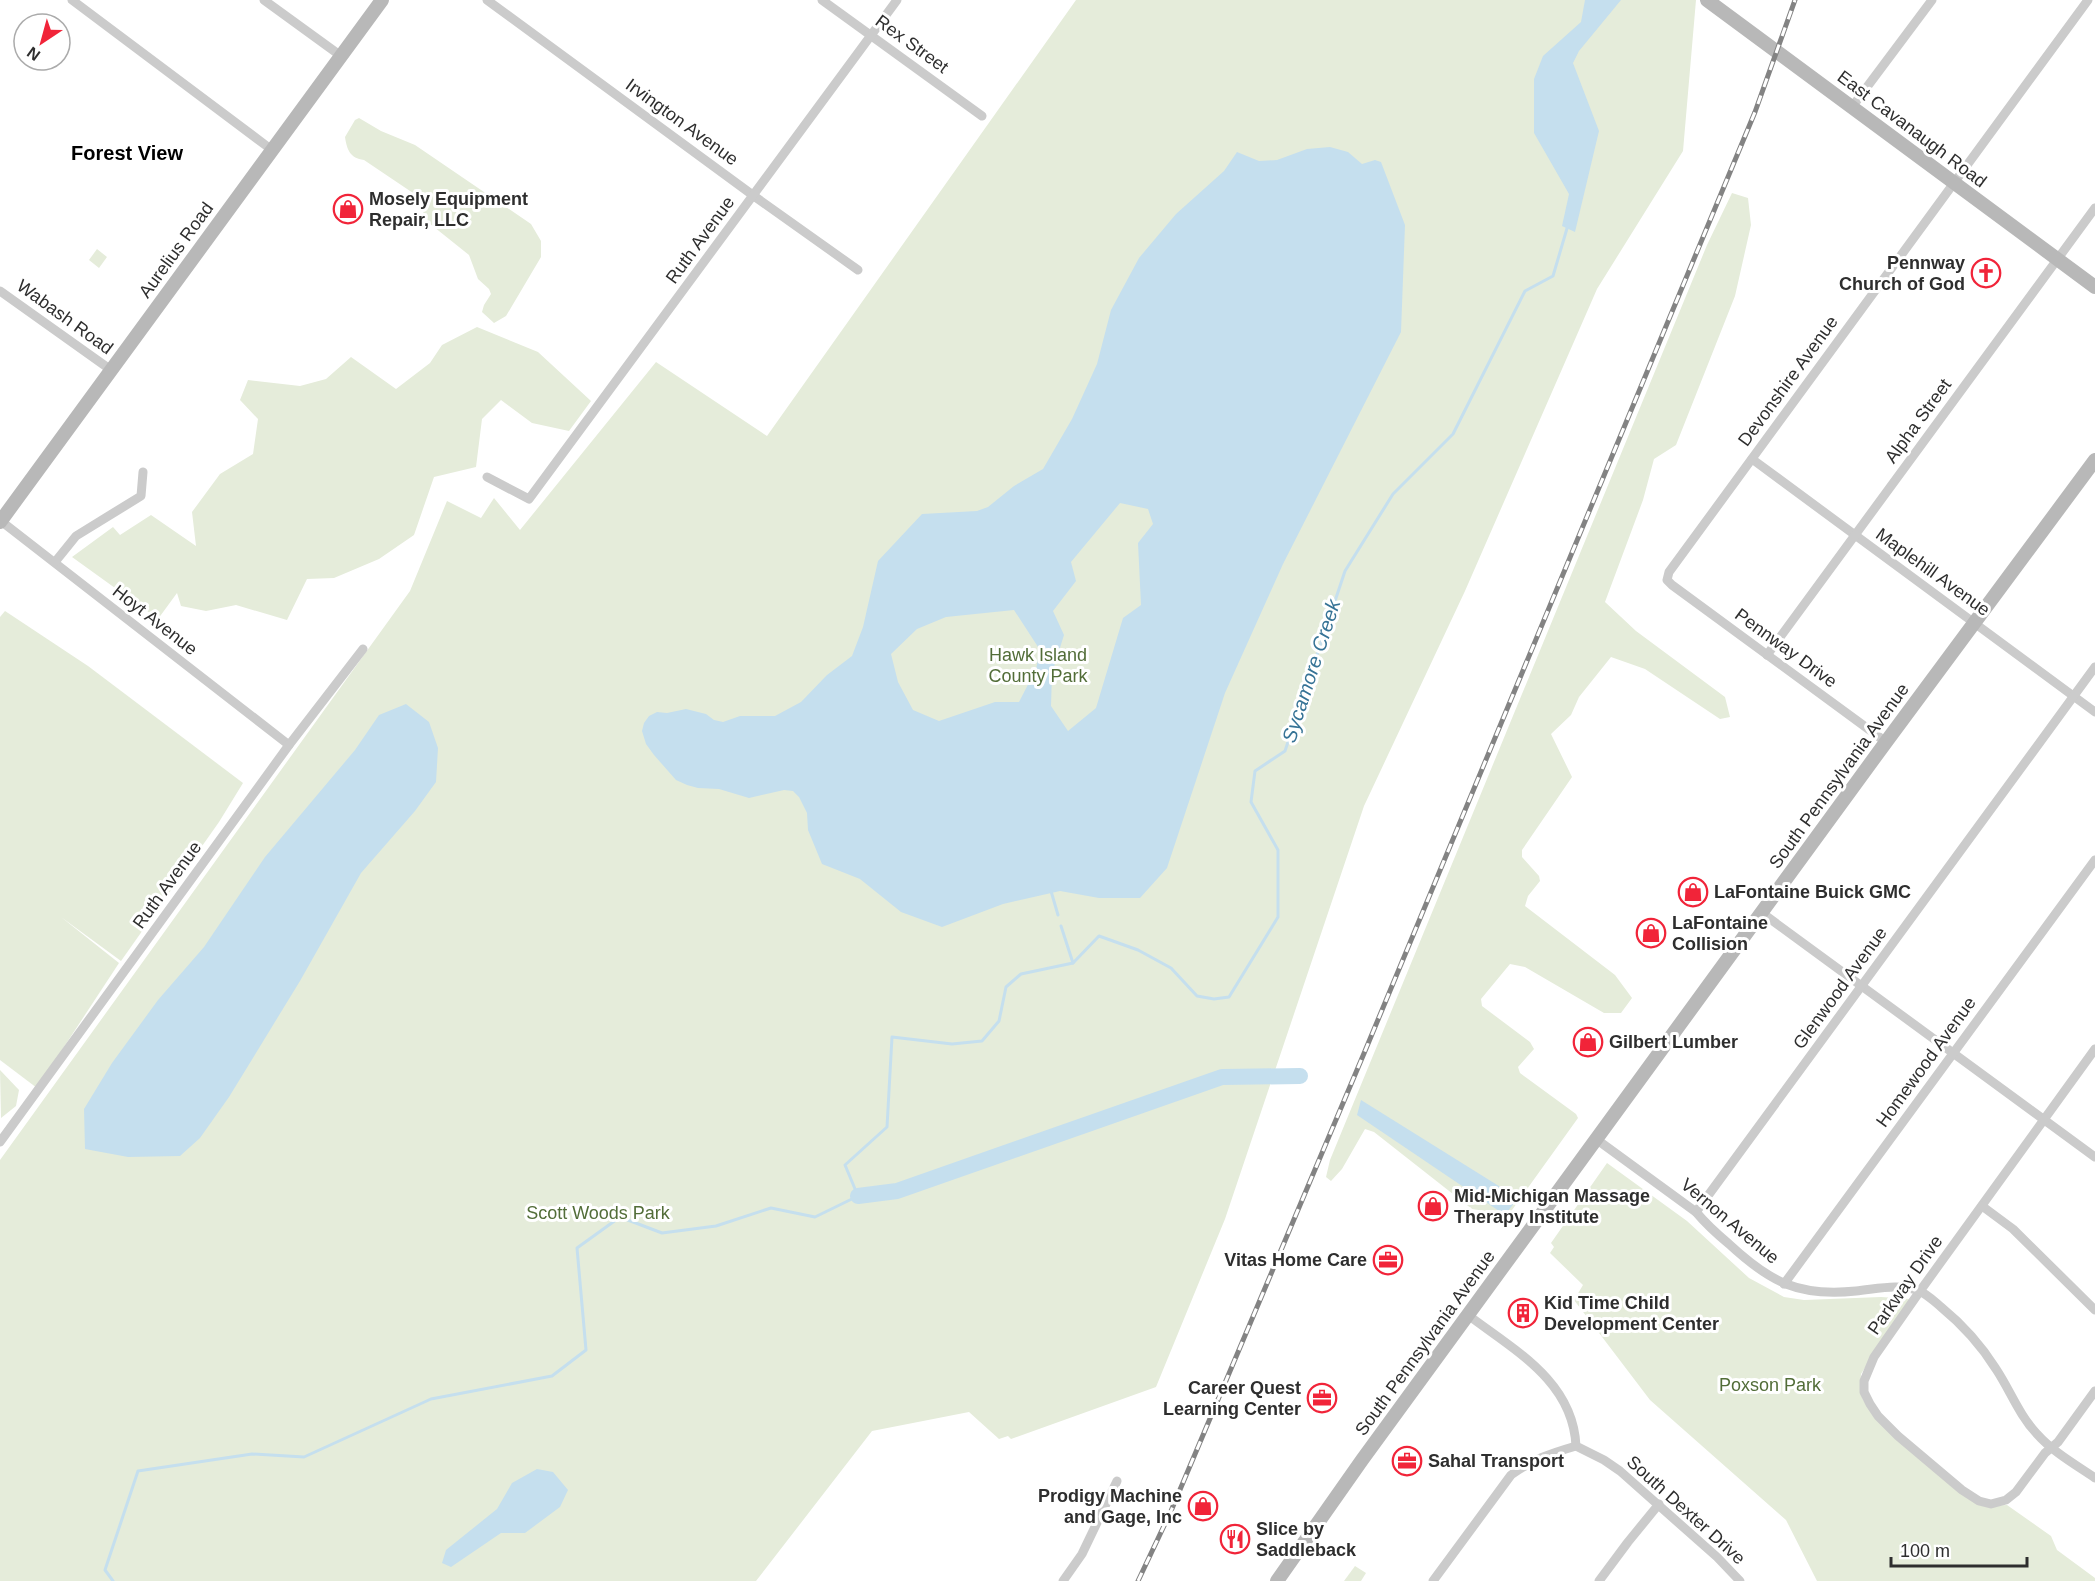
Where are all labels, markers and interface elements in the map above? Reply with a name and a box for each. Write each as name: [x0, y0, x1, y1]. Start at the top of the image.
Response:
street label: Rex Street: [872, 11, 952, 77]
north arrow: [12, 12, 72, 72]
text: N: [24, 43, 43, 64]
street label: East Cavanaugh Road: [1834, 67, 1990, 191]
street label: Irvington Avenue: [622, 75, 742, 169]
district label: Forest View: [71, 142, 183, 164]
place label: Mosely Equipment Repair, LLC: [369, 189, 528, 230]
shop icon: Mosely Equipment Repair, LLC: [332, 193, 364, 225]
street label: Ruth Avenue: [662, 193, 738, 287]
street label: Aurelius Road: [135, 198, 217, 302]
place label: Pennway Church of God: [1839, 253, 1965, 294]
church icon: Pennway Church of God: [1970, 257, 2002, 289]
street label: Wabash Road: [13, 276, 117, 358]
street label: Devonshire Avenue: [1734, 312, 1842, 450]
street label: Alpha Street: [1881, 375, 1955, 467]
street label: Maplehill Avenue: [1872, 524, 1994, 620]
street label: Hoyt Avenue: [109, 581, 201, 659]
water label: Sycamore Creek: [1278, 596, 1345, 745]
street label: Pennway Drive: [1731, 604, 1841, 692]
park label: Hawk Island County Park: [988, 645, 1089, 686]
street label: South Pennsylvania Avenue: [1765, 680, 1913, 872]
street label: Ruth Avenue: [129, 838, 205, 932]
shop icon: LaFontaine Buick GMC: [1677, 876, 1709, 908]
place label: LaFontaine Buick GMC: [1714, 882, 1911, 902]
place label: LaFontaine Collision: [1672, 913, 1768, 954]
shop icon: LaFontaine Collision: [1635, 917, 1667, 949]
street label: Glenwood Avenue: [1789, 923, 1891, 1053]
street label: Homewood Avenue: [1872, 993, 1980, 1131]
shop icon: Gilbert Lumber: [1572, 1026, 1604, 1058]
place label: Gilbert Lumber: [1609, 1032, 1738, 1052]
street label: Vernon Avenue: [1677, 1174, 1783, 1268]
place label: Mid-Michigan Massage Therapy Institute: [1454, 1186, 1650, 1227]
shop icon: Mid-Michigan Massage Therapy Institute: [1417, 1190, 1449, 1222]
park label: Scott Woods Park: [526, 1203, 671, 1223]
street label: Parkway Drive: [1864, 1232, 1946, 1338]
office icon: Vitas Home Care: [1372, 1244, 1404, 1276]
street label: South Pennsylvania Avenue: [1351, 1247, 1499, 1439]
place label: Vitas Home Care: [1224, 1250, 1367, 1270]
place label: Kid Time Child Development Center: [1544, 1293, 1719, 1334]
building icon: Kid Time Child Development Center: [1507, 1297, 1539, 1329]
park label: Poxson Park: [1719, 1375, 1822, 1395]
place label: Career Quest Learning Center: [1163, 1378, 1301, 1419]
office icon: Career Quest Learning Center: [1306, 1382, 1338, 1414]
office icon: Sahal Transport: [1391, 1445, 1423, 1477]
place label: Sahal Transport: [1428, 1451, 1564, 1471]
street label: South Dexter Drive: [1623, 1452, 1749, 1568]
place label: Prodigy Machine and Gage, Inc: [1038, 1486, 1182, 1527]
shop icon: Prodigy Machine and Gage, Inc: [1187, 1490, 1219, 1522]
place label: Slice by Saddleback: [1256, 1519, 1357, 1560]
restaurant icon: Slice by Saddleback: [1219, 1523, 1251, 1555]
scale bar: [1891, 1530, 2028, 1568]
text: 100 m: [1900, 1541, 1950, 1561]

